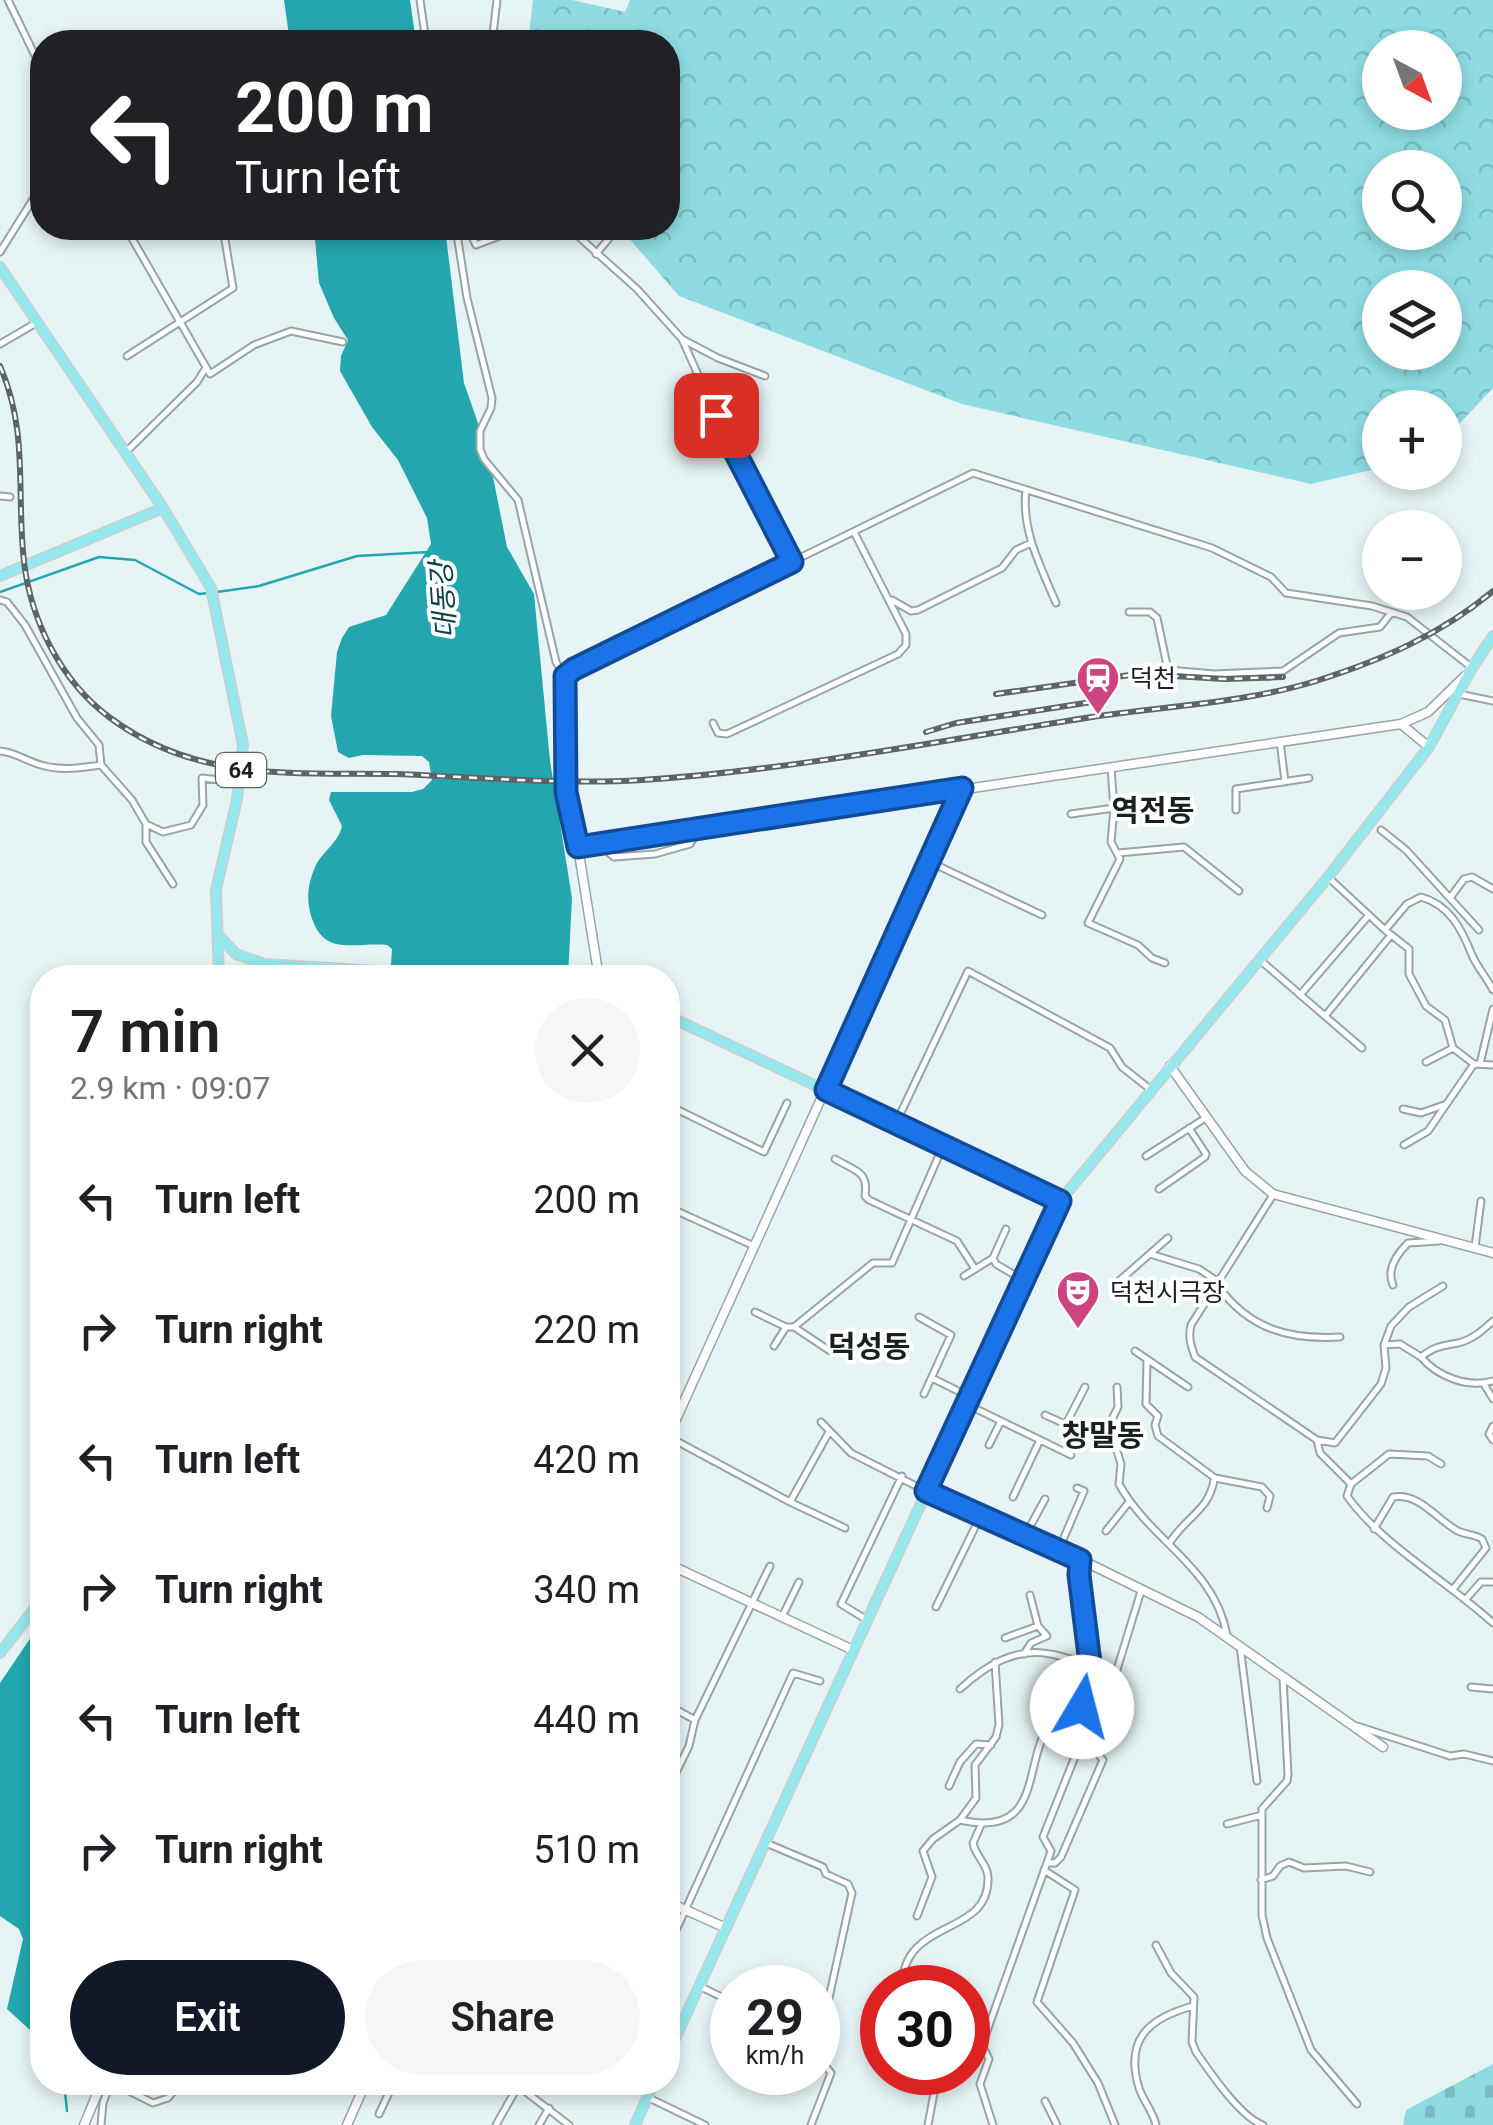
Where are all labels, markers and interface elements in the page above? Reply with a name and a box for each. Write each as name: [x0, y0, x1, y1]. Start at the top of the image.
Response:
north arrow: [1362, 30, 1462, 130]
map controls: [1362, 30, 1462, 610]
text: 200 m: [235, 67, 434, 149]
icon: left: [70, 70, 200, 200]
button: search: [1362, 150, 1462, 250]
text: Turn left: [235, 151, 401, 204]
button: layers: [1362, 270, 1462, 370]
pin: [674, 373, 759, 458]
icon: arrive: [689, 388, 744, 443]
button: +: [1362, 390, 1462, 490]
button: −: [1362, 510, 1462, 610]
water label: 대동강: [424, 557, 463, 640]
station icon: 덕천: [1075, 655, 1121, 716]
place label: 덕천: [1130, 664, 1176, 693]
road number: 64: [216, 753, 266, 787]
district label: 역전동: [1112, 793, 1194, 828]
text: 7 min: [70, 996, 220, 1067]
button: close: [535, 998, 640, 1103]
text: 2.9 km · 09:07: [70, 1069, 271, 1107]
icon: left: [70, 1173, 125, 1228]
text: Turn left: [155, 1178, 300, 1222]
text: 200 m: [533, 1178, 640, 1222]
theatre icon: 덕천시극장: [1055, 1269, 1101, 1330]
place label: 덕천시극장: [1110, 1278, 1225, 1307]
icon: right: [70, 1303, 125, 1358]
text: Turn right: [155, 1308, 323, 1352]
text: 220 m: [533, 1308, 640, 1352]
district label: 덕성동: [828, 1329, 910, 1364]
district label: 창말동: [1062, 1418, 1144, 1453]
icon: left: [70, 1433, 125, 1488]
text: Turn left: [155, 1438, 300, 1482]
text: 420 m: [533, 1438, 640, 1482]
icon: right: [70, 1563, 125, 1618]
text: Turn right: [155, 1568, 323, 1612]
text: 340 m: [533, 1568, 640, 1612]
position arrow: [1030, 1655, 1134, 1759]
icon: left: [70, 1693, 125, 1748]
text: Turn left: [155, 1698, 300, 1742]
text: 440 m: [533, 1698, 640, 1742]
icon: right: [70, 1823, 125, 1878]
text: Turn right: [155, 1828, 323, 1872]
text: 510 m: [533, 1828, 640, 1872]
button: Exit: [70, 1960, 345, 2075]
button: Share: [365, 1960, 640, 2075]
speed limit sign: 30: [860, 1965, 990, 2095]
text: 29: [746, 1989, 804, 2047]
text: km/h: [746, 2041, 804, 2070]

